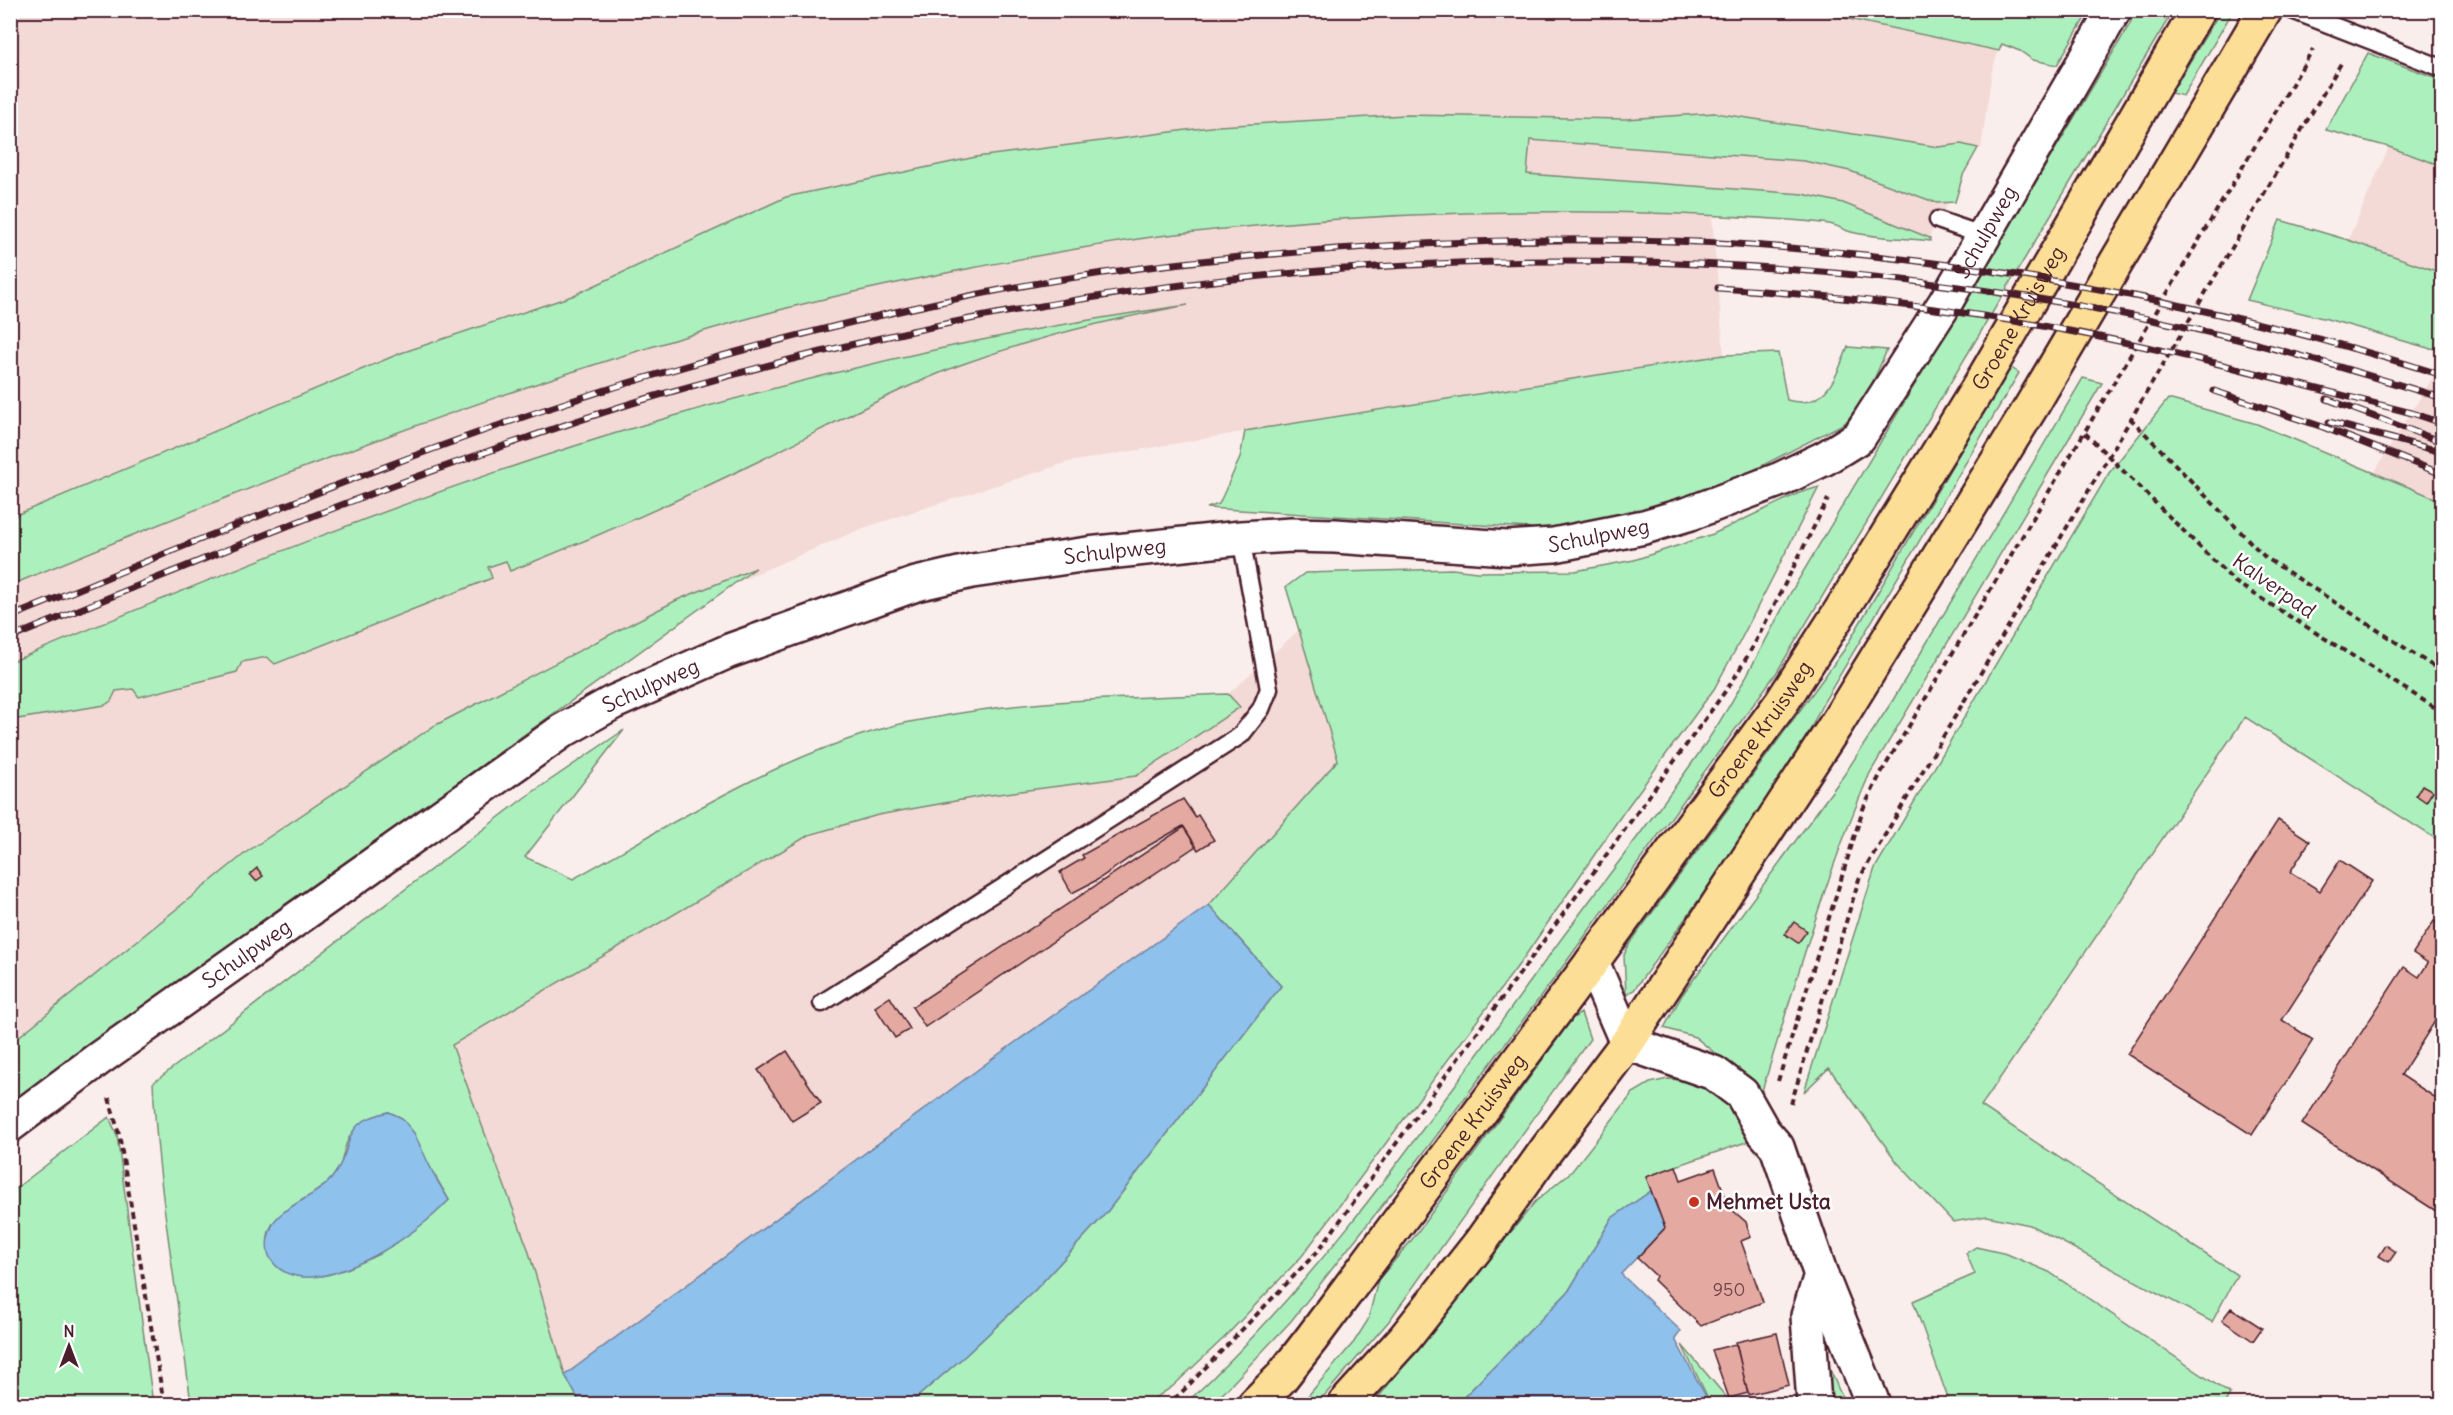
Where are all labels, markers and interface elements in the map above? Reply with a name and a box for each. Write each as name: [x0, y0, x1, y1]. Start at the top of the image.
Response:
street label: Schulpweg: [1948, 181, 2023, 283]
street label: Groene Kruisweg: [1966, 241, 2071, 395]
street label: Schulpweg: [1547, 512, 1652, 558]
street label: Schulpweg: [1062, 532, 1167, 570]
street label: Kalverpad: [2227, 547, 2321, 624]
street label: Schulpweg: [597, 652, 703, 719]
street label: Groene Kruisweg: [1702, 656, 1818, 804]
street label: Schulpweg: [197, 913, 296, 994]
street label: Groene Kruisweg: [1413, 1048, 1532, 1195]
place label: Mehmet Usta: [1706, 1188, 1831, 1215]
marker: Mehmet Usta: [1687, 1195, 1701, 1209]
house number: 950: [1713, 1278, 1745, 1301]
north arrow: [39, 1316, 99, 1376]
text: N: [63, 1321, 75, 1341]

